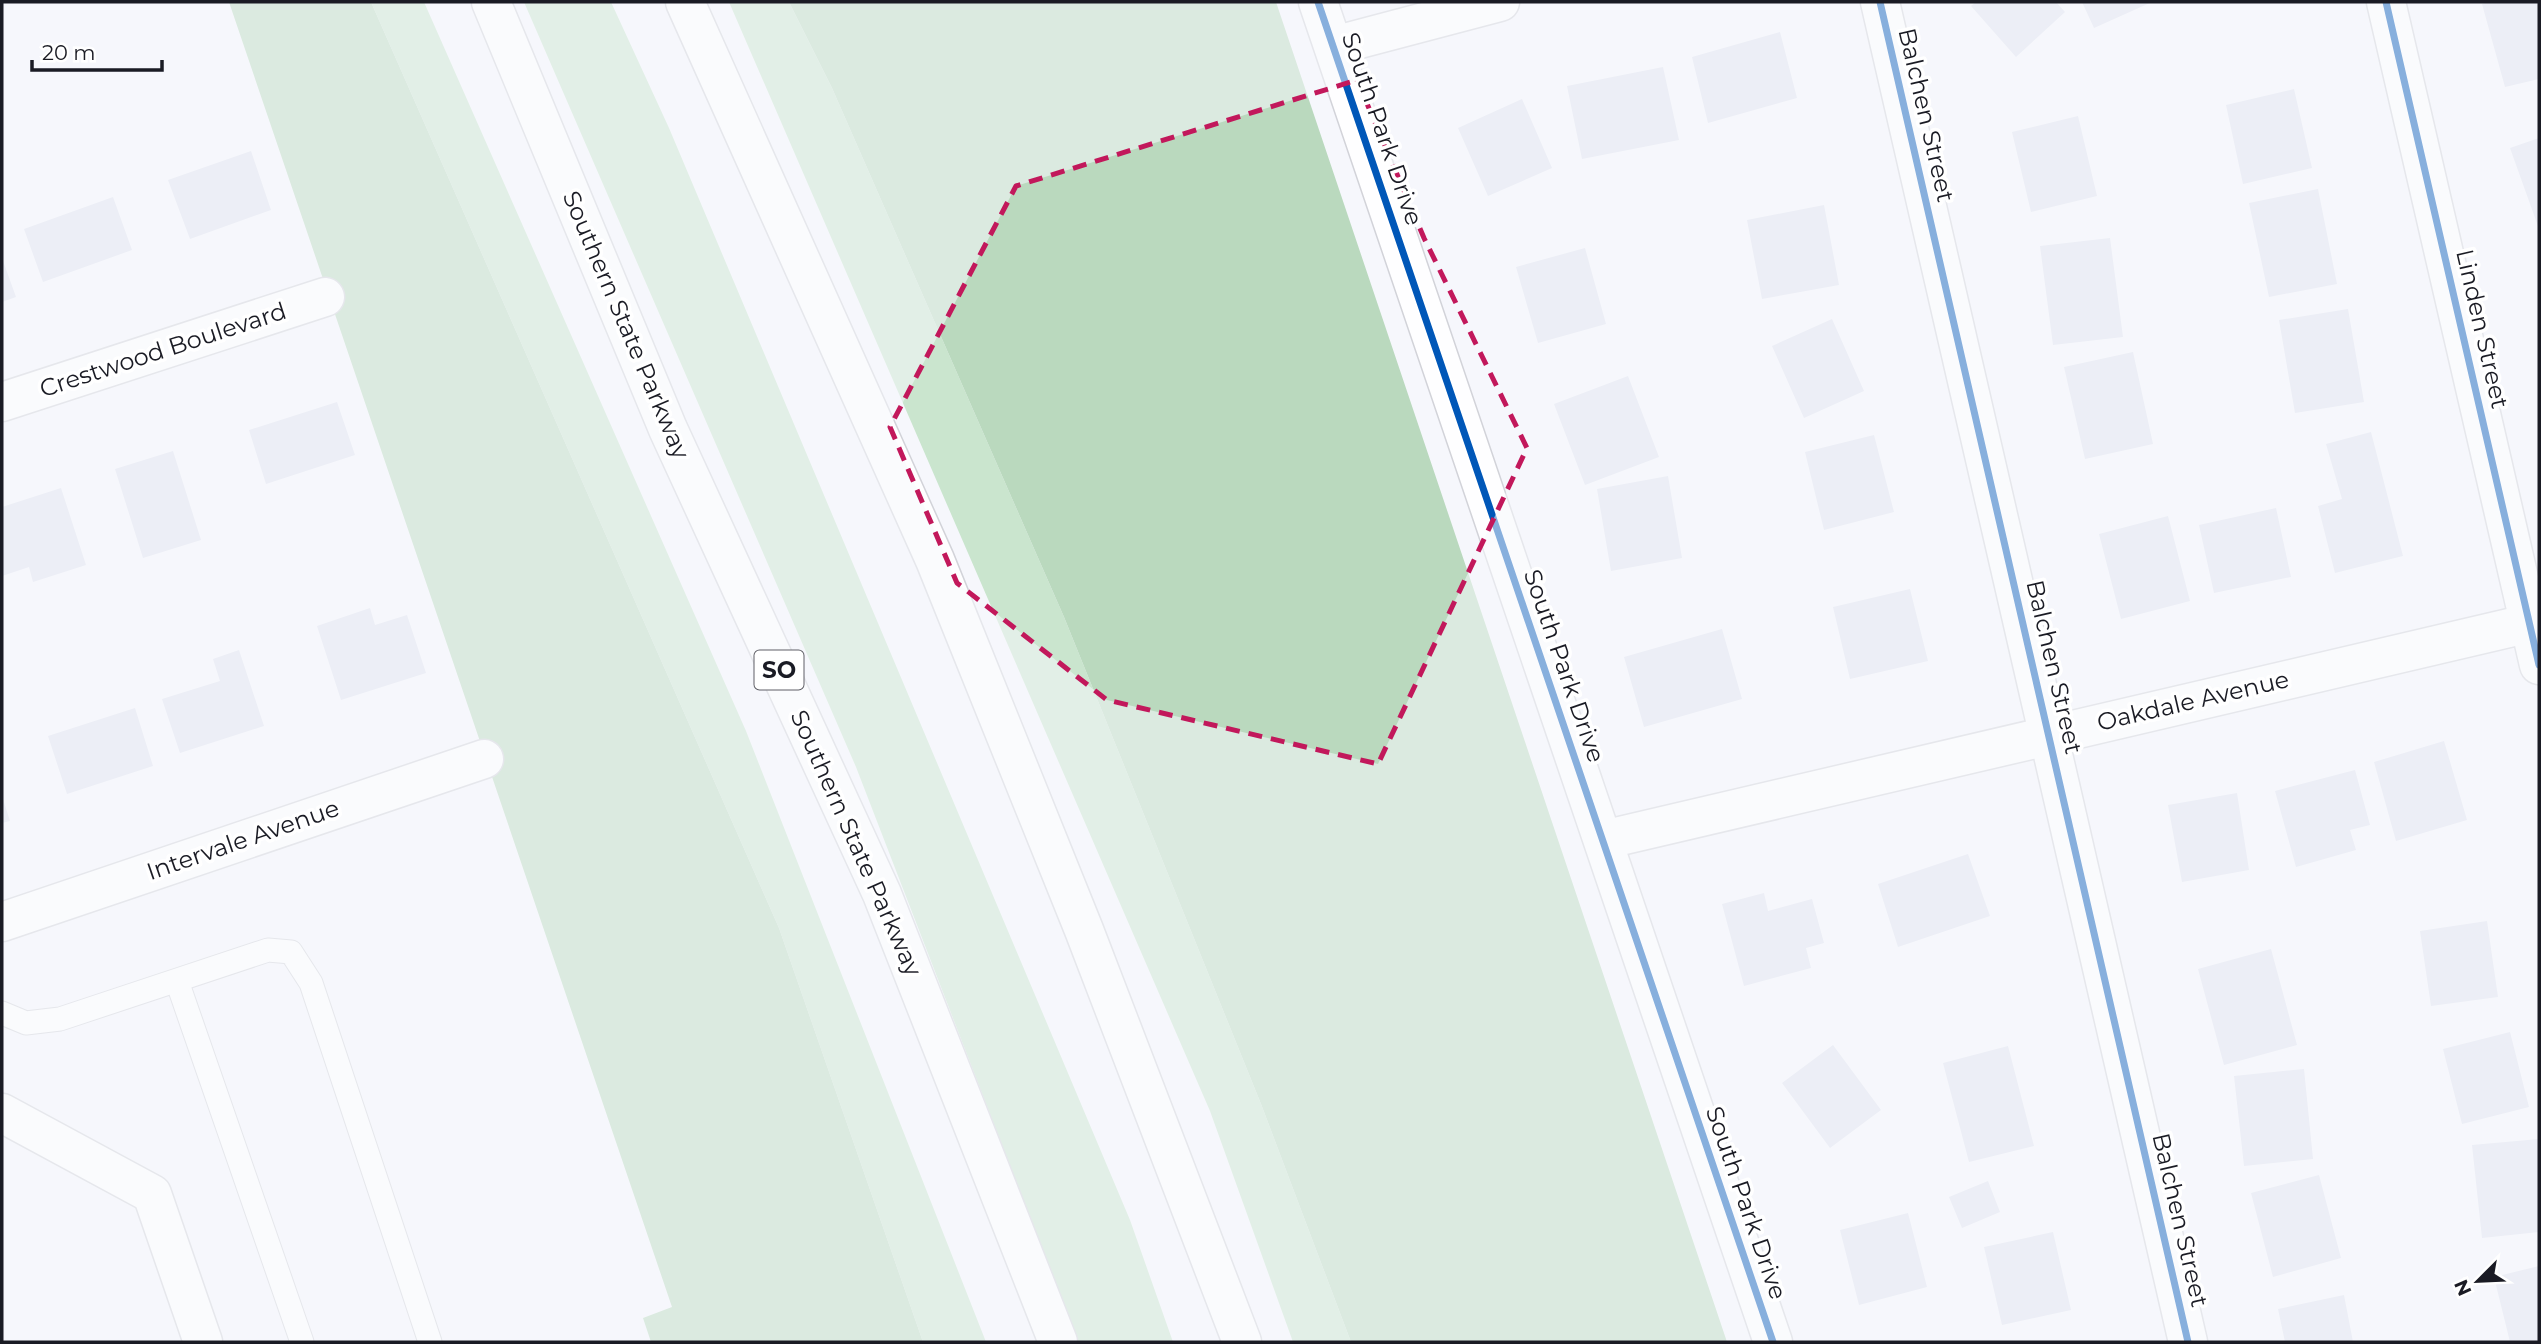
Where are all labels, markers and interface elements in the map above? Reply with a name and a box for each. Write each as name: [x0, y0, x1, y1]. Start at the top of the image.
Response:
street label: Balchen Street: [1892, 25, 1961, 205]
scale bar: [32, 28, 161, 72]
street label: South Park Drive: [1336, 29, 1429, 229]
text: 20 m: [42, 40, 96, 65]
street label: Southern State Parkway: [557, 187, 696, 463]
street label: Linden Street: [2450, 246, 2515, 412]
street label: Crestwood Boulevard: [36, 296, 290, 403]
street label: South Park Drive: [1518, 566, 1611, 766]
street label: Balchen Street: [2020, 577, 2089, 757]
road number: SO: [754, 650, 804, 690]
street label: Oakdale Avenue: [2094, 664, 2292, 737]
street label: Southern State Parkway: [785, 705, 928, 980]
street label: Intervale Avenue: [143, 793, 343, 886]
street label: South Park Drive: [1700, 1103, 1793, 1303]
street label: Balchen Street: [2146, 1130, 2215, 1310]
north arrow: [2443, 1246, 2513, 1316]
text: N: [2449, 1276, 2477, 1299]

